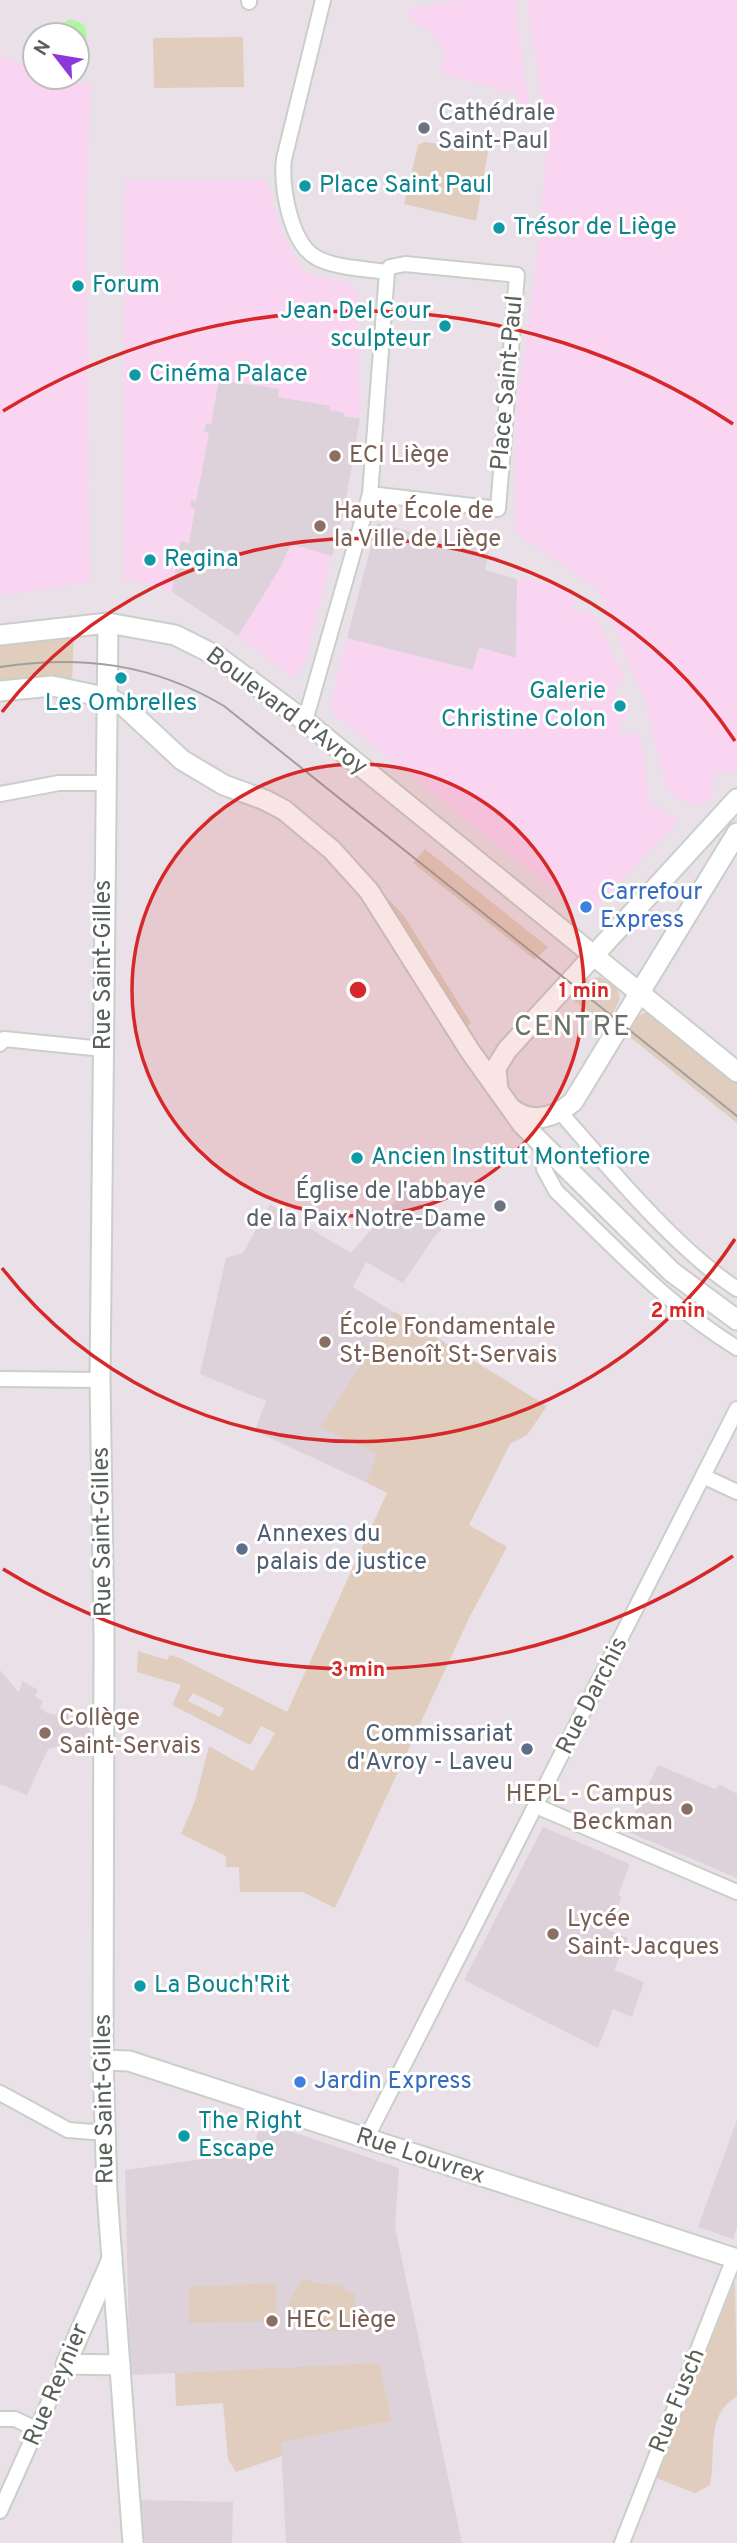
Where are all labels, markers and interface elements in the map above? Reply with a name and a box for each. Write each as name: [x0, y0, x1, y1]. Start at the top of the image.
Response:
north arrow: [21, 21, 91, 91]
text: N: [29, 36, 57, 60]
place label: Cathédrale Saint-Paul: [438, 99, 555, 157]
marker: Cathédrale Saint-Paul: [416, 120, 432, 136]
place label: Place Saint Paul: [319, 171, 492, 201]
marker: Place Saint Paul: [297, 178, 313, 194]
place label: Trésor de Liège: [513, 213, 677, 243]
marker: Trésor de Liège: [491, 220, 507, 236]
place label: Forum: [92, 271, 160, 301]
marker: Forum: [70, 278, 86, 294]
street label: Place Saint-Paul: [485, 294, 531, 472]
place label: Jean Del Cour sculpteur: [280, 297, 431, 355]
marker: Jean Del Cour sculpteur: [437, 318, 453, 334]
place label: Cinéma Palace: [149, 360, 308, 390]
marker: Cinéma Palace: [127, 367, 143, 383]
place label: ECI Liège: [349, 441, 449, 471]
marker: ECI Liège: [327, 448, 343, 464]
place label: Haute École de la Ville de Liège: [334, 495, 501, 555]
marker: Haute École de la Ville de Liège: [312, 518, 328, 534]
place label: Regina: [164, 545, 239, 575]
marker: Regina: [142, 552, 158, 568]
street label: Boulevard d'Avroy: [199, 641, 373, 783]
marker: Les Ombrelles: [113, 670, 129, 686]
place label: Galerie Christine Colon: [441, 677, 606, 735]
place label: Les Ombrelles: [45, 689, 197, 719]
marker: Galerie Christine Colon: [612, 698, 628, 714]
place label: Carrefour Express: [600, 878, 703, 936]
street label: Rue Saint-Gilles: [89, 880, 119, 1050]
marker: Carrefour Express: [578, 899, 594, 915]
centre of rings: [346, 978, 370, 1002]
text: 1 min: [559, 978, 609, 1005]
district label: CENTRE: [514, 1010, 632, 1046]
place label: Ancien Institut Montefiore: [371, 1143, 650, 1173]
marker: Ancien Institut Montefiore: [349, 1150, 365, 1166]
place label: Église de l'abbaye de la Paix Notre-Dame: [246, 1175, 486, 1235]
marker: Église de l'abbaye de la Paix Notre-Dame: [492, 1198, 508, 1214]
text: 2 min: [651, 1298, 705, 1325]
place label: École Fondamentale St-Benoît St-Servais: [339, 1311, 557, 1371]
marker: École Fondamentale St-Benoît St-Servais: [317, 1334, 333, 1350]
street label: Rue Saint-Gilles: [87, 1447, 119, 1617]
place label: Annexes du palais de justice: [256, 1520, 427, 1578]
marker: Annexes du palais de justice: [234, 1541, 250, 1557]
street label: Rue Darchis: [551, 1632, 635, 1760]
text: 3 min: [331, 1657, 385, 1684]
place label: Collège Saint-Servais: [59, 1704, 201, 1762]
place label: Commissariat d'Avroy - Laveu: [347, 1720, 513, 1778]
marker: Collège Saint-Servais: [37, 1725, 53, 1741]
marker: Commissariat d'Avroy - Laveu: [519, 1741, 535, 1757]
place label: HEPL - Campus Beckman: [506, 1780, 673, 1838]
marker: HEPL - Campus Beckman: [679, 1801, 695, 1817]
place label: Lycée Saint-Jacques: [567, 1905, 720, 1963]
marker: Lycée Saint-Jacques: [545, 1926, 561, 1942]
place label: La Bouch'Rit: [154, 1971, 290, 2001]
marker: La Bouch'Rit: [132, 1978, 148, 1994]
street label: Rue Saint-Gilles: [89, 2014, 121, 2184]
place label: Jardin Express: [314, 2067, 472, 2097]
marker: Jardin Express: [292, 2074, 308, 2090]
place label: The Right Escape: [198, 2107, 302, 2165]
street label: Rue Louvrex: [352, 2122, 488, 2192]
marker: The Right Escape: [176, 2128, 192, 2144]
place label: HEC Liège: [286, 2306, 396, 2336]
marker: HEC Liège: [264, 2313, 280, 2329]
street label: Rue Reynier: [18, 2319, 96, 2451]
street label: Rue Fusch: [643, 2344, 713, 2458]

